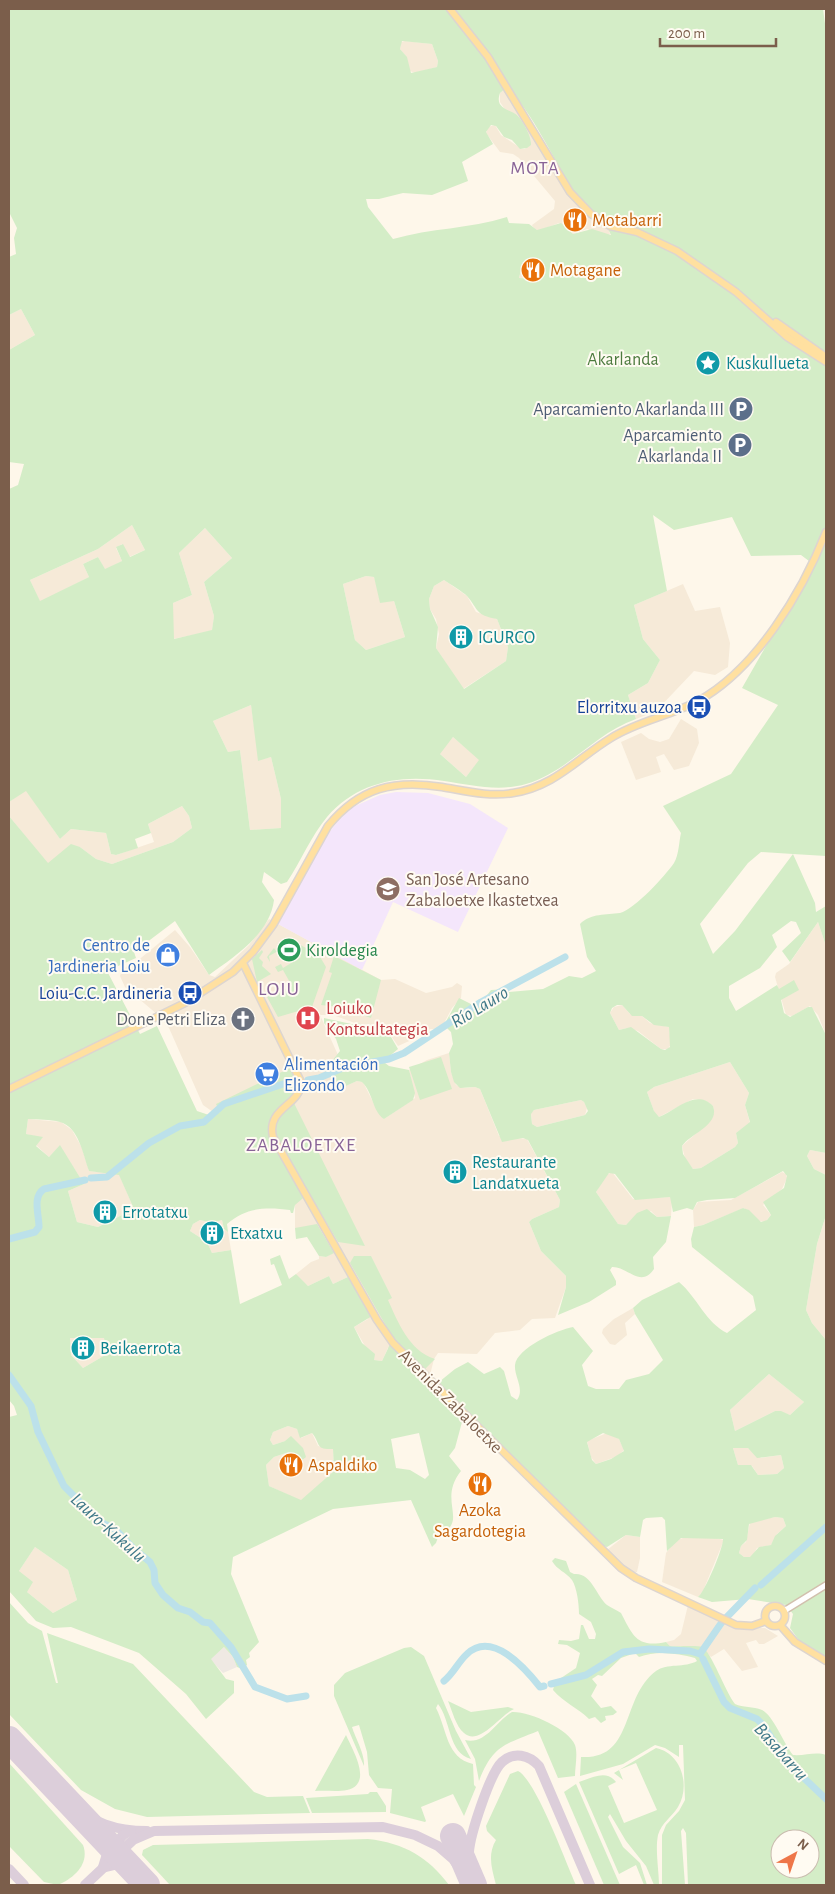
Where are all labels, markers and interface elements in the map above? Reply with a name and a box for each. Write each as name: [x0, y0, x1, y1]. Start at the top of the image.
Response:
scale bar: [660, 15, 776, 47]
text: 200 m: [668, 26, 705, 41]
district label: MOTA: [510, 159, 560, 178]
restaurant icon: Motabarri: [562, 207, 588, 233]
place label: Motabarri: [592, 212, 662, 230]
restaurant icon: Motagane: [520, 257, 546, 283]
place label: Motagane: [550, 262, 621, 280]
place icon: Kuskullueta: [695, 350, 721, 376]
park label: Akarlanda: [587, 351, 659, 369]
place label: Kuskullueta: [726, 355, 809, 373]
parking icon: Aparcamiento Akarlanda III: [728, 396, 754, 422]
place label: Aparcamiento Akarlanda III: [533, 401, 724, 419]
place label: Aparcamiento Akarlanda II: [623, 427, 722, 466]
parking icon: Aparcamiento Akarlanda II: [727, 432, 753, 458]
building icon: IGURCO: [448, 624, 474, 650]
place label: IGURCO: [478, 629, 535, 647]
bus stop icon: Elorritxu auzoa: [686, 694, 712, 720]
place label: Elorritxu auzoa: [577, 699, 682, 717]
place label: San José Artesano Zabaloetxe Ikastetxea: [406, 871, 559, 910]
school or university icon: San José Artesano Zabaloetxe Ikastetxea: [375, 876, 401, 902]
place label: Centro de Jardineria Loiu: [49, 937, 150, 976]
sports icon: Kiroldegia: [276, 937, 302, 963]
shop icon: Centro de Jardineria Loiu: [155, 942, 181, 968]
place label: Kiroldegia: [306, 942, 378, 960]
district label: LOIU: [258, 979, 300, 999]
bus stop icon: Loiu-C.C. Jardineria: [177, 980, 203, 1006]
water label: Río Lauro: [448, 983, 512, 1032]
place label: Loiu-C.C. Jardineria: [39, 985, 172, 1003]
place label: Loiuko Kontsultategia: [326, 1000, 429, 1039]
hospital icon: Loiuko Kontsultategia: [295, 1005, 321, 1031]
church icon: Done Petri Eliza: [230, 1006, 256, 1032]
place label: Done Petri Eliza: [116, 1011, 226, 1029]
place label: Alimentación Elizondo: [284, 1056, 378, 1095]
supermarket icon: Alimentación Elizondo: [254, 1061, 280, 1087]
district label: ZABALOETXE: [246, 1136, 356, 1155]
place label: Restaurante Landatxueta: [472, 1154, 560, 1193]
building icon: Restaurante Landatxueta: [442, 1159, 468, 1185]
building icon: Errotatxu: [92, 1199, 118, 1225]
place label: Errotatxu: [122, 1204, 188, 1222]
building icon: Etxatxu: [199, 1220, 225, 1246]
place label: Etxatxu: [230, 1225, 283, 1243]
building icon: Beikaerrota: [70, 1335, 96, 1361]
place label: Beikaerrota: [100, 1340, 181, 1358]
street label: Avenida Zabaloetxe: [395, 1346, 506, 1457]
restaurant icon: Aspaldiko: [278, 1452, 304, 1478]
place label: Aspaldiko: [308, 1457, 378, 1475]
restaurant icon: Azoka Sagardotegia: [467, 1471, 493, 1497]
water label: Lauro-Kukulu: [67, 1490, 149, 1567]
place label: Azoka Sagardotegia: [434, 1502, 526, 1541]
water label: Basabarru: [750, 1720, 811, 1785]
north arrow: [770, 1829, 820, 1879]
text: N: [794, 1836, 811, 1853]

